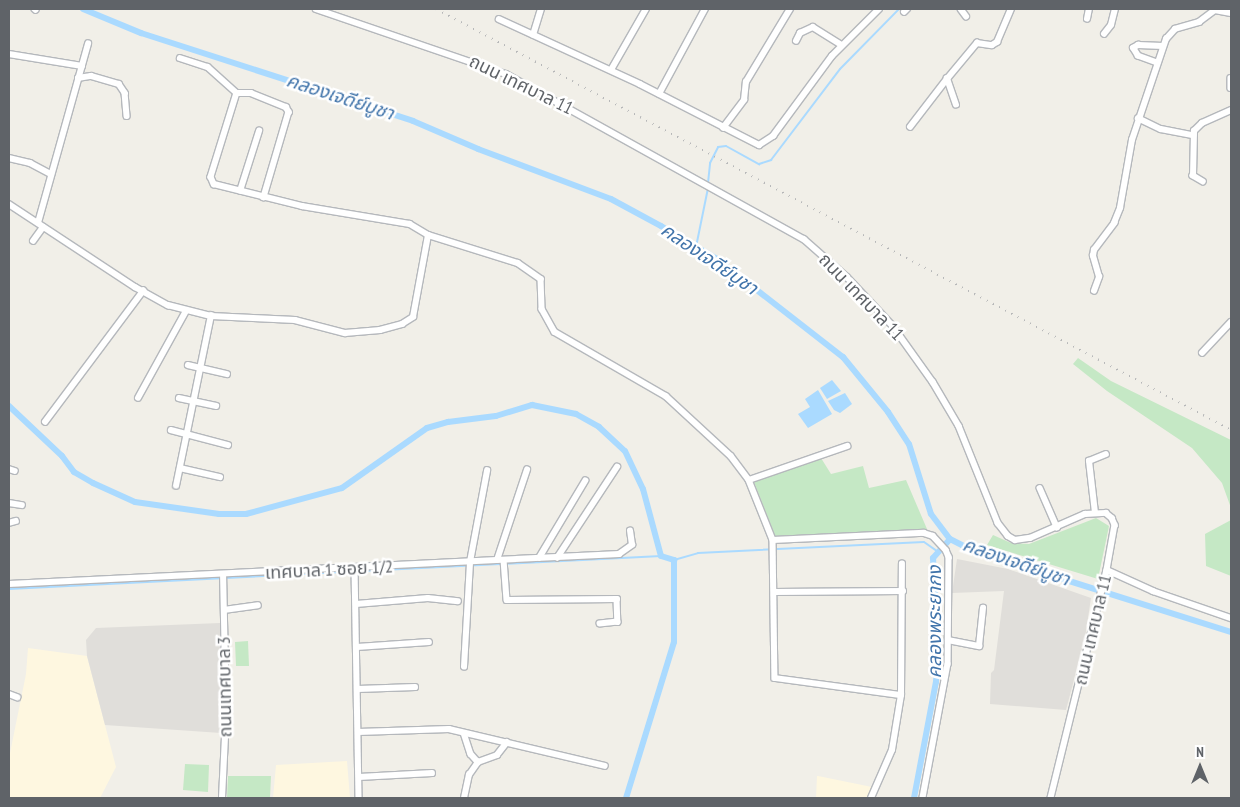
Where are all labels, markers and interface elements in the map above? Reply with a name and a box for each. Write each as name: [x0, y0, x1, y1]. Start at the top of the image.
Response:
street label: ถนน เทศบาล 11: [466, 51, 576, 119]
water label: คลองเจดีย์บูชา: [283, 69, 397, 125]
water label: คลองเจดีย์บูชา: [656, 218, 762, 300]
street label: ถนน เทศบาล 11: [814, 249, 908, 345]
water label: คลองเจดีย์บูชา: [960, 533, 1072, 591]
street label: เทศบาล 1 ซอย 1/2: [264, 556, 394, 584]
water label: คลองพระยากง: [924, 565, 946, 679]
street label: ถนน เทศบาล 11: [1070, 573, 1116, 687]
street label: ถนนเทศบาล 3: [213, 636, 237, 738]
north arrow: [1175, 742, 1225, 792]
text: N: [1196, 743, 1204, 761]

